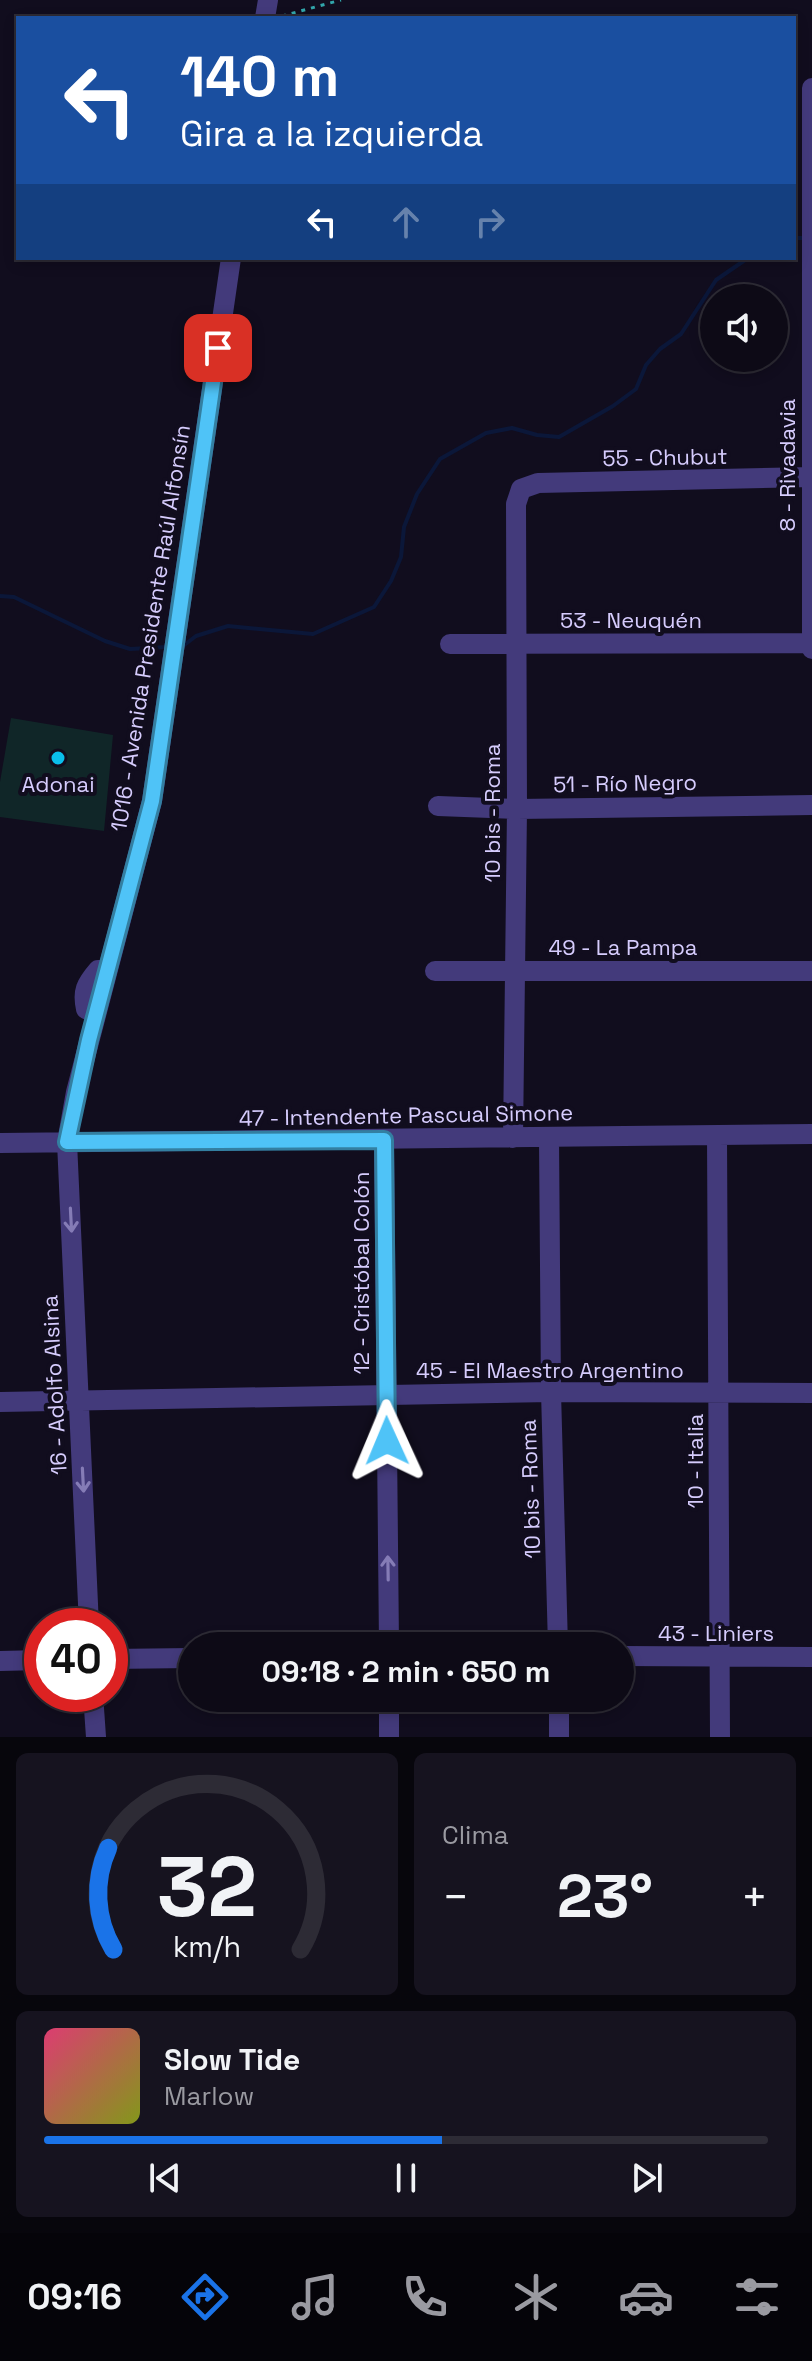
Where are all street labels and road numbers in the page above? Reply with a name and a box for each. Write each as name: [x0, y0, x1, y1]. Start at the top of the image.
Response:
street label: 8 - Rivadavia: [773, 398, 801, 532]
street label: 1016 - Avenida Presidente Raúl Alfonsín: [104, 423, 196, 833]
street label: 55 - Chubut: [602, 442, 728, 472]
street label: 53 - Neuquén: [560, 606, 702, 634]
street label: 10 bis - Roma: [478, 743, 506, 883]
street label: 51 - Río Negro: [553, 768, 697, 798]
street label: 49 - La Pampa: [549, 933, 698, 961]
street label: 47 - Intendente Pascual Simone: [239, 1098, 573, 1132]
street label: 12 - Cristóbal Colón: [347, 1171, 375, 1375]
street label: 16 - Adolfo Alsina: [35, 1294, 73, 1476]
street label: 45 - El Maestro Argentino: [416, 1356, 684, 1384]
street label: 10 - Italia: [681, 1413, 709, 1508]
street label: 10 bis - Roma: [514, 1419, 546, 1559]
street label: 43 - Liniers: [658, 1619, 774, 1647]

